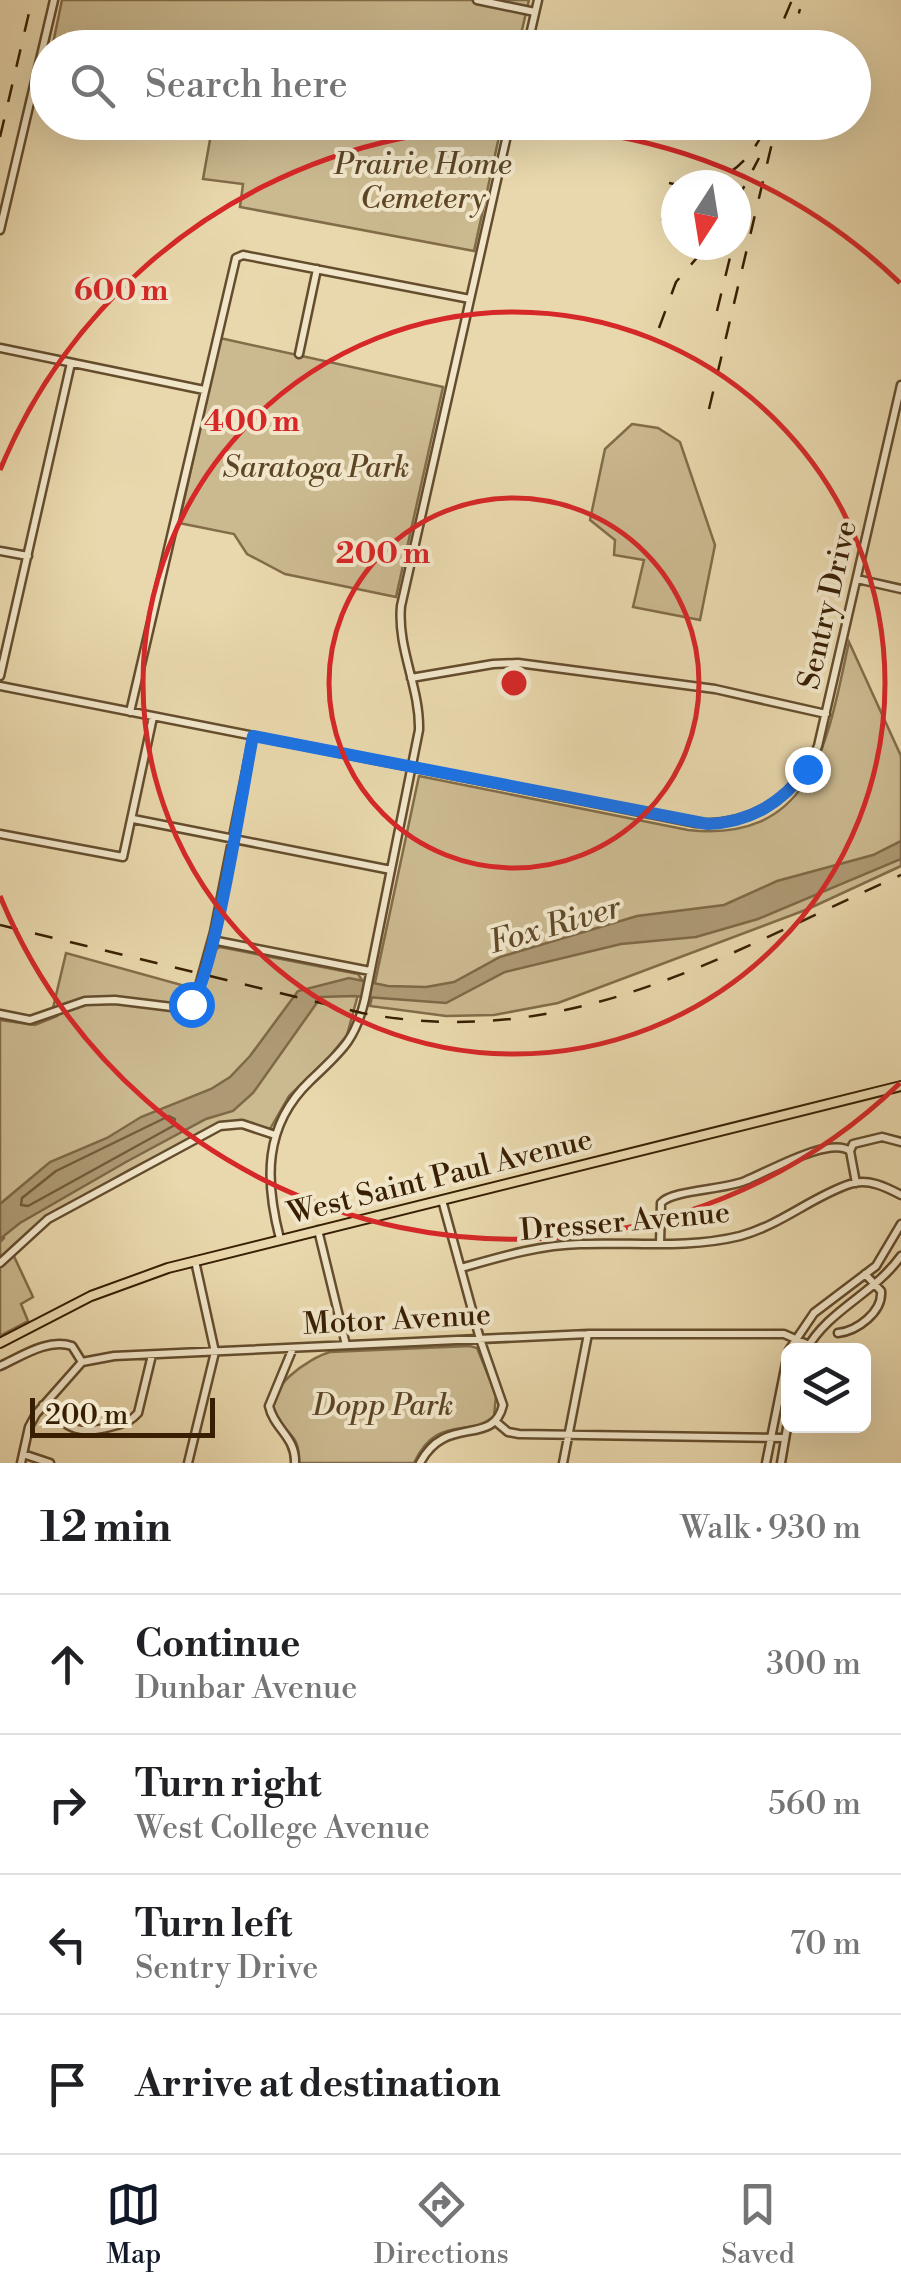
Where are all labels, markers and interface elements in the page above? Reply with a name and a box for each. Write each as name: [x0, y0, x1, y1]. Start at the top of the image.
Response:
search box: [30, 30, 871, 140]
icon: search: [65, 58, 120, 113]
text: Search here: [145, 62, 348, 109]
park label: Prairie Home Cemetery: [333, 146, 512, 218]
north arrow: [661, 170, 751, 260]
text: 600 m: [74, 272, 168, 310]
text: 400 m: [204, 403, 300, 441]
park label: Saratoga Park: [223, 449, 409, 487]
street label: Sentry Drive: [790, 517, 866, 693]
text: 200 m: [336, 535, 430, 573]
centre of rings: [496, 665, 532, 701]
route end: [785, 747, 831, 793]
water label: Fox River: [484, 887, 627, 963]
route start: [169, 982, 215, 1028]
street label: West Saint Paul Avenue: [283, 1121, 596, 1234]
street label: Dresser Avenue: [518, 1194, 732, 1250]
street label: Motor Avenue: [302, 1296, 492, 1344]
map controls: [781, 1343, 871, 1433]
button: layers: [781, 1343, 871, 1433]
park label: Dopp Park: [312, 1387, 453, 1425]
scale bar: [30, 1393, 215, 1438]
text: 200 m: [45, 1398, 128, 1433]
text: 12 min: [40, 1502, 171, 1555]
text: Walk · 930 m: [680, 1508, 861, 1548]
text: Continue: [135, 1621, 300, 1668]
icon: ahead: [40, 1637, 95, 1692]
text: 300 m: [766, 1644, 861, 1684]
text: Dunbar Avenue: [135, 1668, 358, 1708]
text: Turn right: [135, 1761, 321, 1808]
icon: right: [40, 1777, 95, 1832]
text: 560 m: [768, 1784, 861, 1824]
text: West College Avenue: [135, 1808, 430, 1848]
text: Turn left: [135, 1901, 292, 1948]
icon: left: [40, 1917, 95, 1972]
text: 70 m: [790, 1924, 861, 1964]
text: Sentry Drive: [135, 1948, 319, 1988]
icon: arrive: [40, 2057, 95, 2112]
text: Arrive at destination: [135, 2061, 501, 2108]
tab: Map: [106, 2177, 161, 2272]
tab: Directions: [374, 2177, 509, 2272]
tab: Saved: [721, 2177, 795, 2272]

